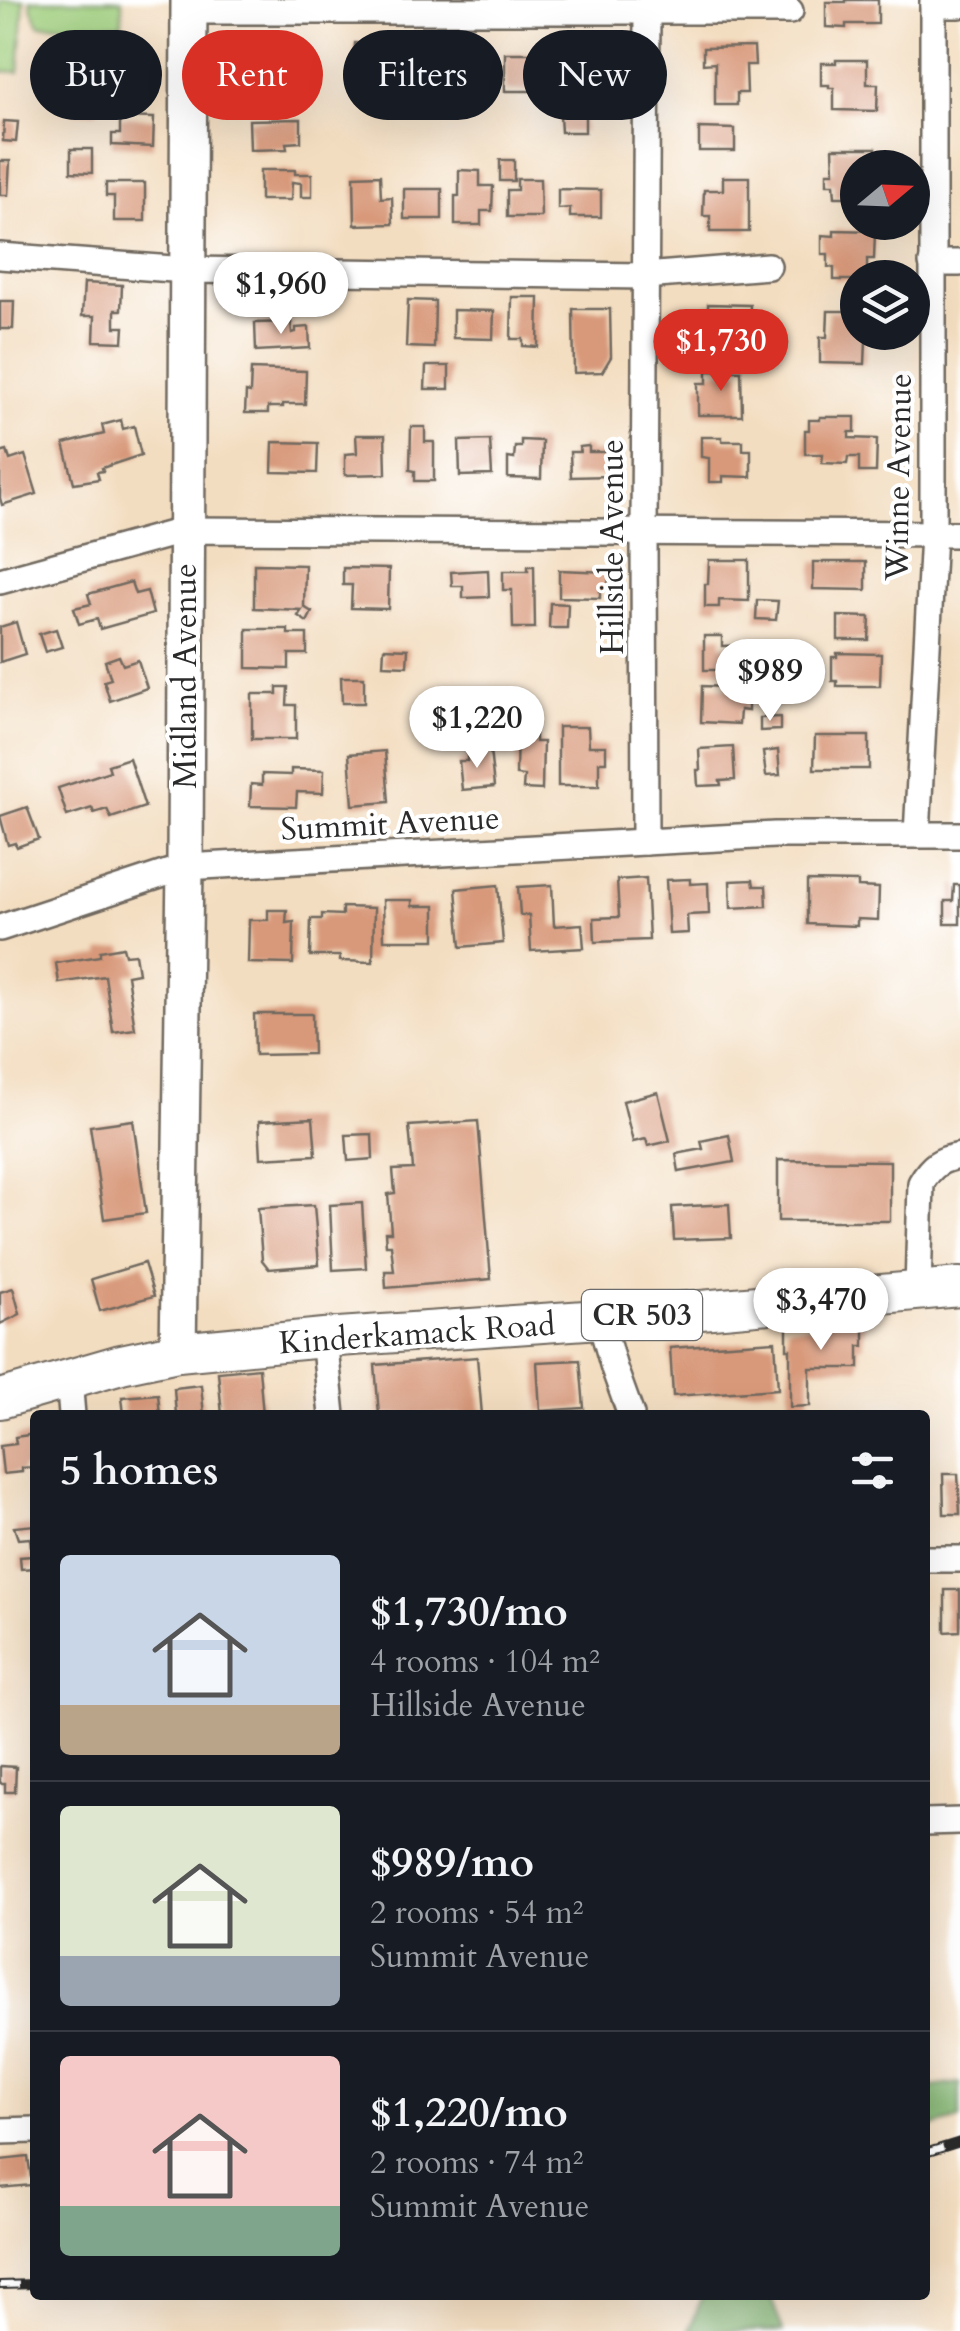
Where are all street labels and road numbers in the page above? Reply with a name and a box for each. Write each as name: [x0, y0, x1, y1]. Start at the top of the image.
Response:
street label: Winne Avenue: [875, 373, 923, 582]
street label: Hillside Avenue: [591, 439, 635, 655]
street label: Midland Avenue: [164, 563, 208, 789]
street label: Summit Avenue: [279, 796, 501, 852]
road number: CR 503: [582, 1290, 702, 1340]
street label: Kinderkamack Road: [278, 1302, 557, 1366]

